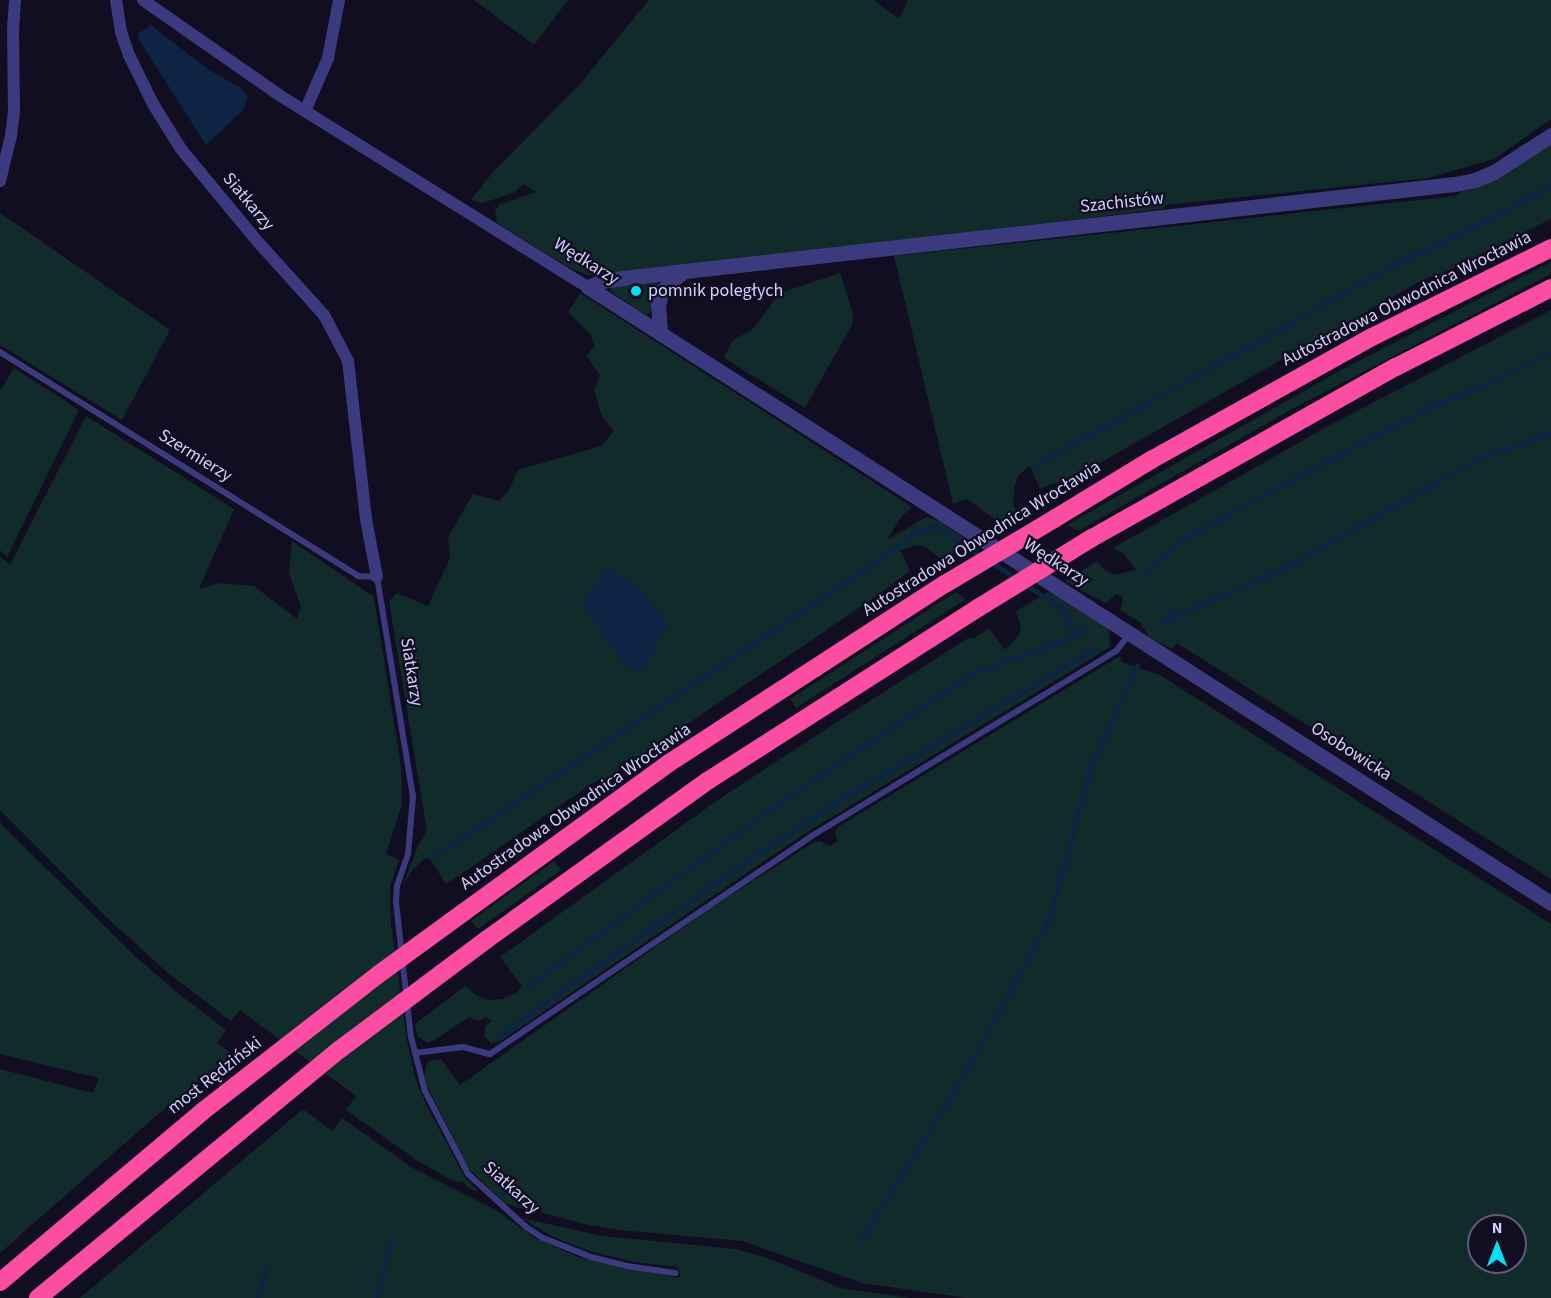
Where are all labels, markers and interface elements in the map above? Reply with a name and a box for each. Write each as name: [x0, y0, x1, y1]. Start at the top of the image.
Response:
street label: Siatkarzy: [218, 169, 278, 235]
street label: Szachistów: [1079, 188, 1165, 218]
street label: Autostradowa Obwodnica Wrocławia: [1279, 227, 1535, 371]
street label: Wędkarzy: [549, 233, 623, 291]
place label: pomnik poległych: [648, 280, 783, 302]
marker: pomnik poległych: [629, 284, 643, 298]
street label: Szermierzy: [154, 425, 236, 487]
street label: Autostradowa Obwodnica Wrocławia: [859, 457, 1105, 621]
street label: Wędkarzy: [1019, 534, 1093, 592]
street label: Siatkarzy: [395, 636, 427, 708]
street label: Osobowicka: [1306, 718, 1396, 786]
street label: Autostradowa Obwodnica Wrocławia: [456, 719, 696, 895]
street label: most Rędziński: [164, 1033, 266, 1119]
street label: Siatkarzy: [478, 1157, 544, 1219]
north arrow: [1467, 1214, 1527, 1274]
text: N: [1492, 1217, 1502, 1239]

